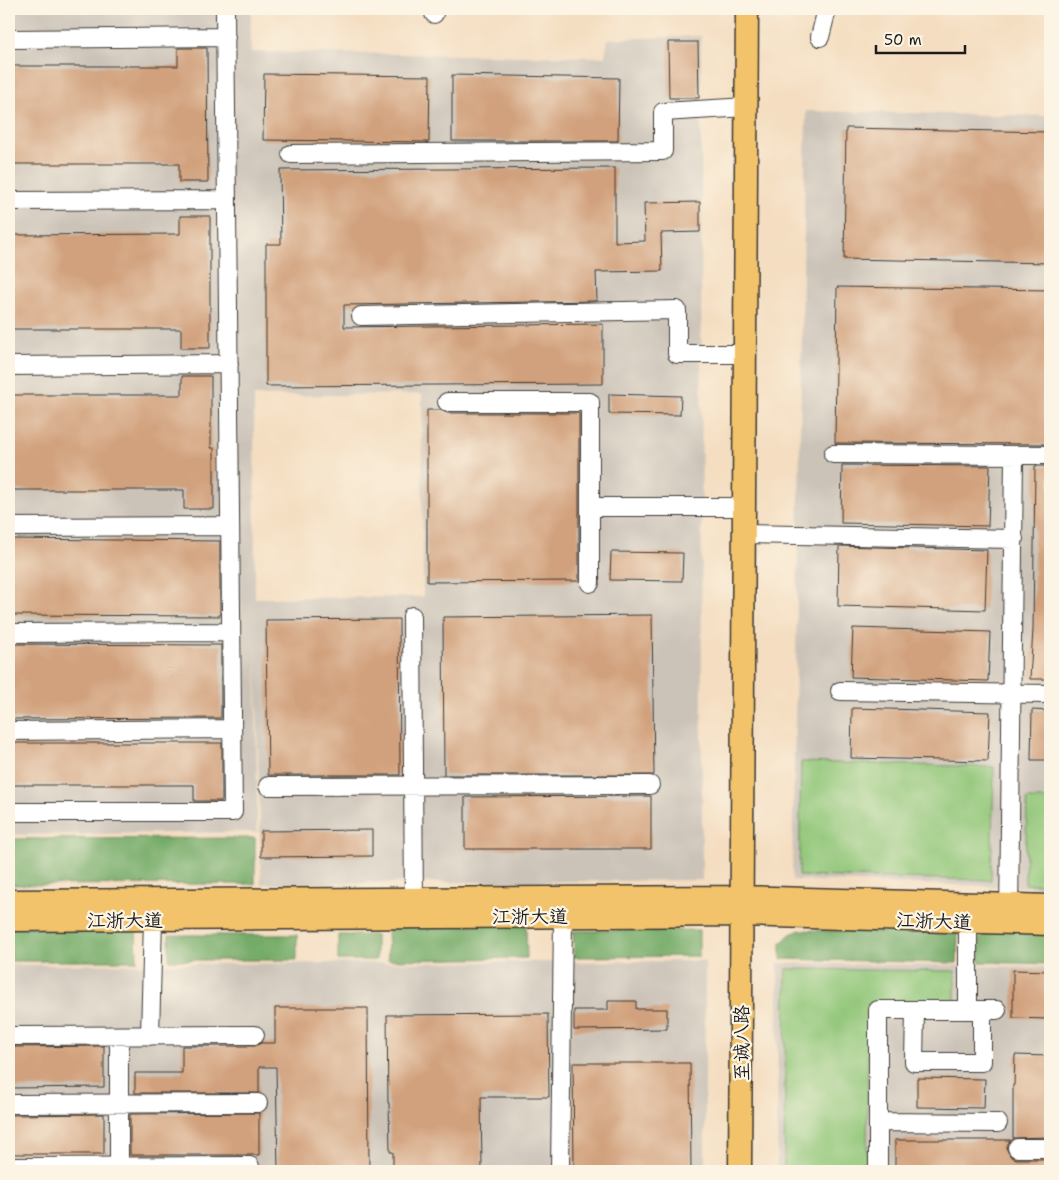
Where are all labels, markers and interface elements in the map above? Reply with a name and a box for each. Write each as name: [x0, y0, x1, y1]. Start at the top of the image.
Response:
scale bar: [876, 22, 965, 54]
text: 50 m: [884, 30, 922, 50]
street label: 江浙大道: [492, 904, 568, 929]
street label: 江浙大道: [896, 907, 972, 935]
street label: 江浙大道: [87, 908, 163, 933]
street label: 至诚八路: [729, 1005, 754, 1081]

